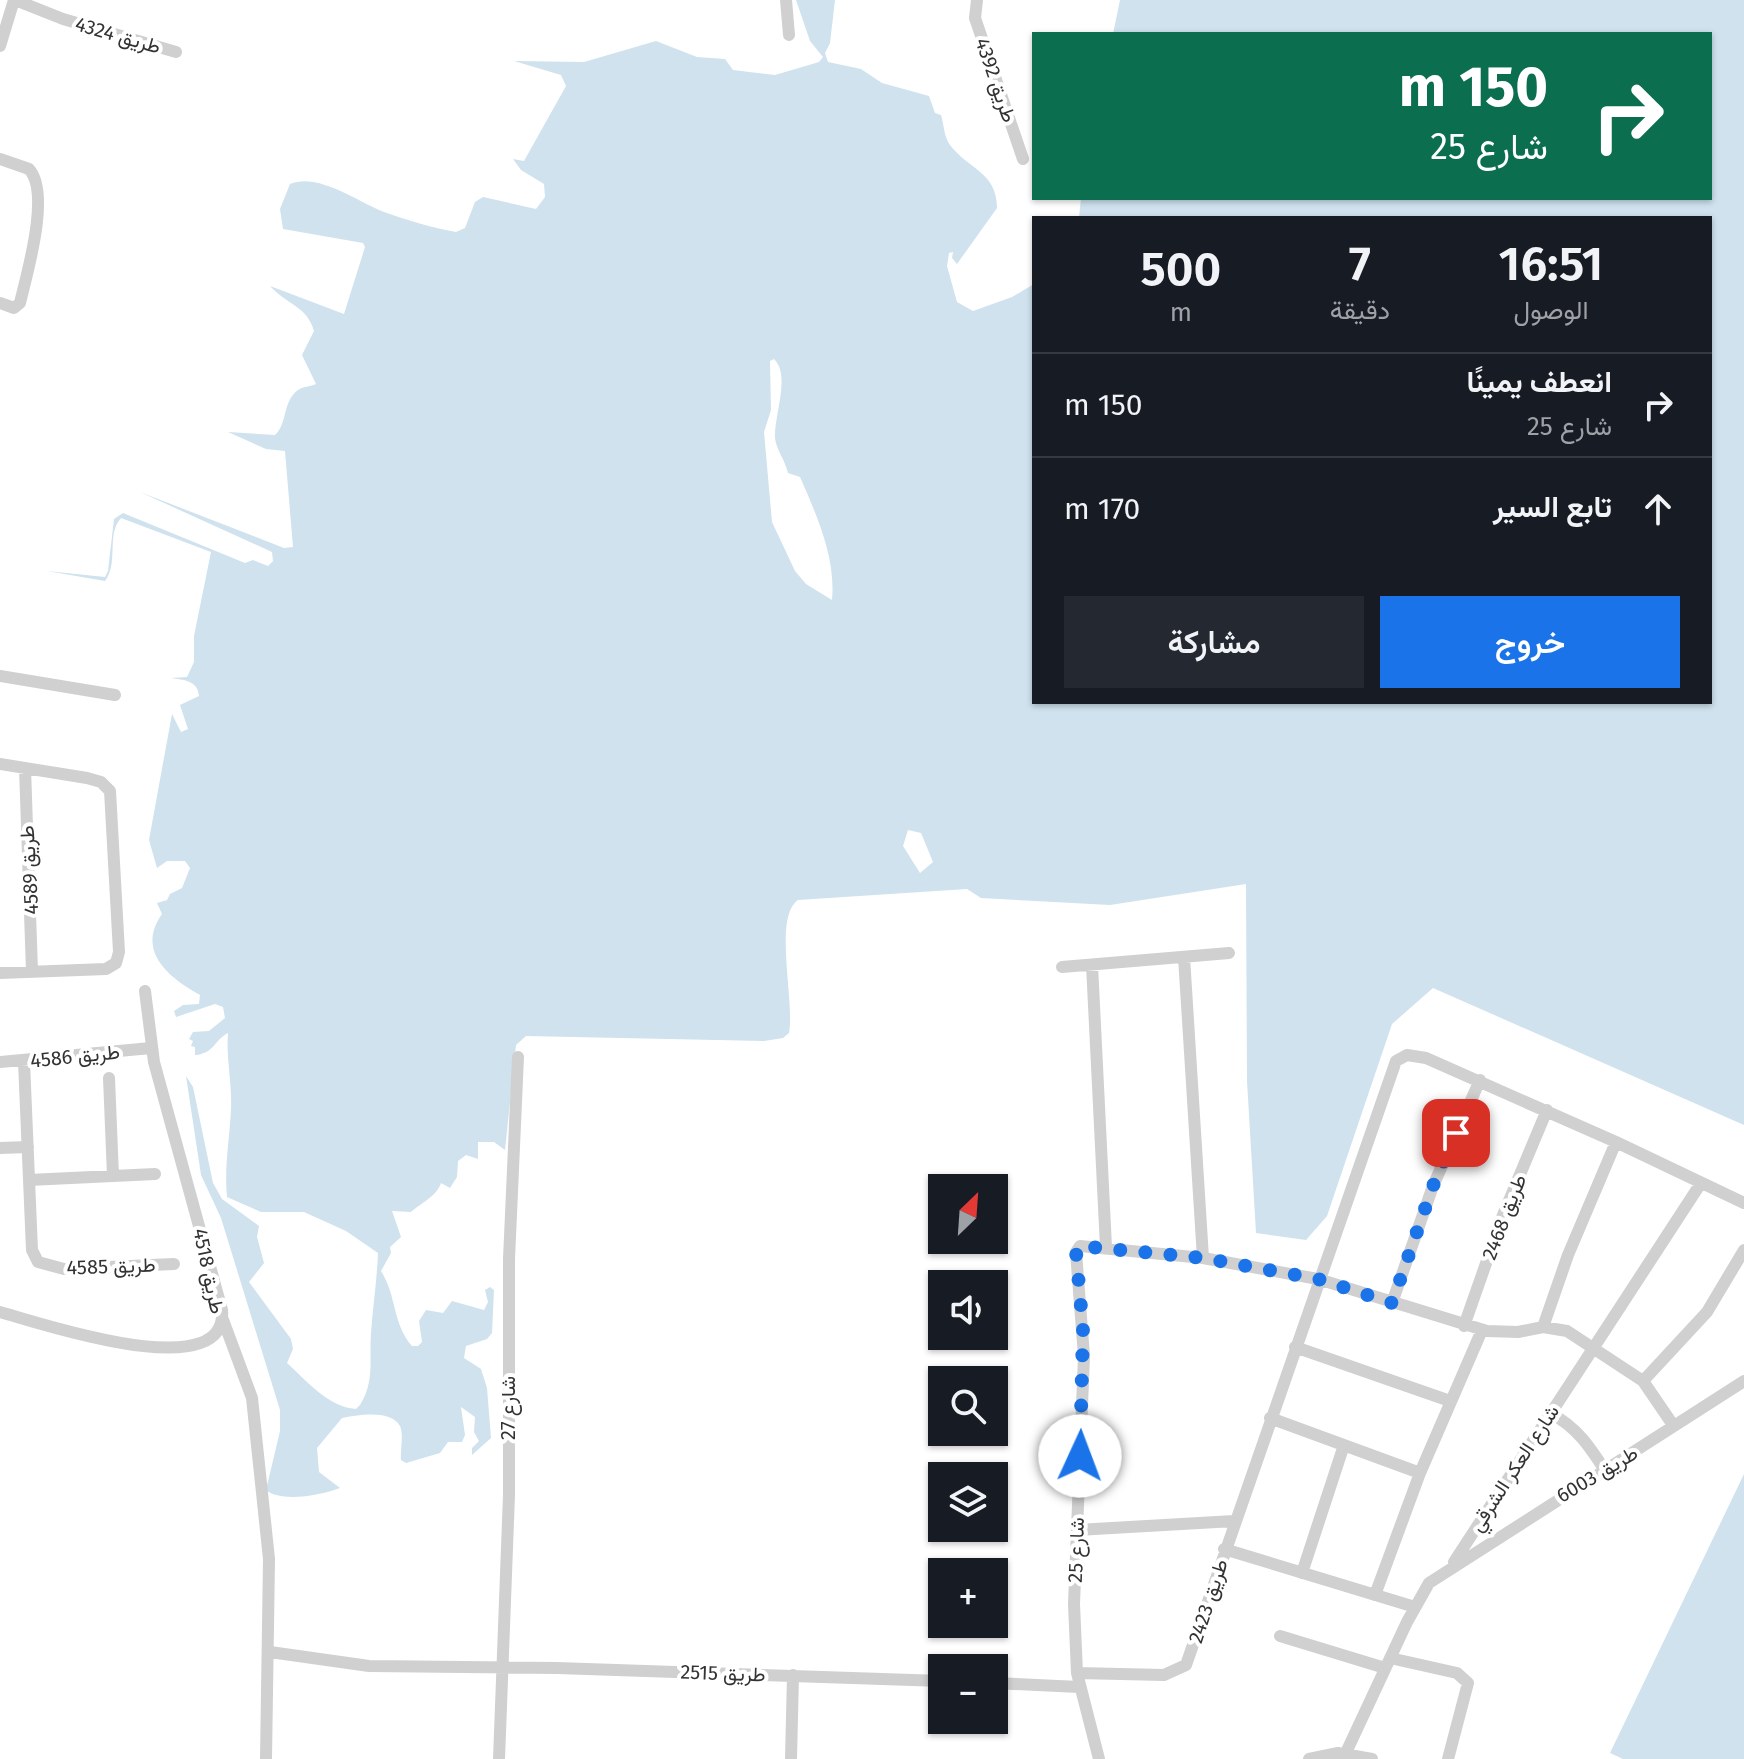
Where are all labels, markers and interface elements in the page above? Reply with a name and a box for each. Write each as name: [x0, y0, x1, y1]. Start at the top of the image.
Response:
street label: طريق 4324: [72, 11, 164, 60]
street label: طريق 4392: [969, 35, 1022, 126]
text: 150 m: [1399, 54, 1548, 121]
icon: right: [1576, 64, 1680, 168]
text: شارع 25: [1430, 125, 1548, 169]
text: 7: [1349, 235, 1371, 293]
text: 16:51: [1499, 235, 1604, 293]
text: 500: [1140, 240, 1221, 298]
text: دقيقة: [1330, 295, 1390, 326]
text: الوصول: [1514, 295, 1589, 326]
text: m: [1170, 297, 1192, 328]
text: انعطف يمينًا: [1467, 364, 1612, 400]
icon: right: [1636, 383, 1680, 427]
text: 150 m: [1064, 387, 1142, 423]
text: شارع 25: [1527, 411, 1612, 442]
icon: ahead: [1636, 487, 1680, 531]
text: تابع السير: [1493, 489, 1612, 525]
text: 170 m: [1064, 491, 1140, 527]
button: مشاركة: [1064, 596, 1364, 688]
button: خروج: [1380, 596, 1680, 688]
street label: طريق 4589: [15, 825, 44, 915]
street label: طريق 4586: [29, 1039, 121, 1074]
pin: [1422, 1099, 1490, 1167]
icon: arrive: [1434, 1111, 1478, 1155]
street label: طريق 2468: [1477, 1171, 1532, 1263]
north arrow: [928, 1174, 1008, 1254]
map controls: [928, 1174, 1008, 1734]
street label: طريق 4518: [187, 1226, 230, 1316]
street label: طريق 4585: [66, 1252, 156, 1281]
button: sound: [928, 1270, 1008, 1350]
button: search: [928, 1366, 1008, 1446]
street label: شارع 27: [496, 1376, 522, 1440]
street label: شارع العكر الشرقي: [1464, 1400, 1568, 1539]
position arrow: [1038, 1414, 1122, 1498]
street label: طريق 6003: [1552, 1440, 1642, 1508]
button: layers: [928, 1462, 1008, 1542]
street label: شارع 25: [1063, 1517, 1091, 1583]
street label: طريق 2423: [1183, 1556, 1234, 1646]
button: +: [928, 1558, 1008, 1638]
button: −: [928, 1654, 1008, 1734]
street label: طريق 2515: [680, 1660, 766, 1687]

